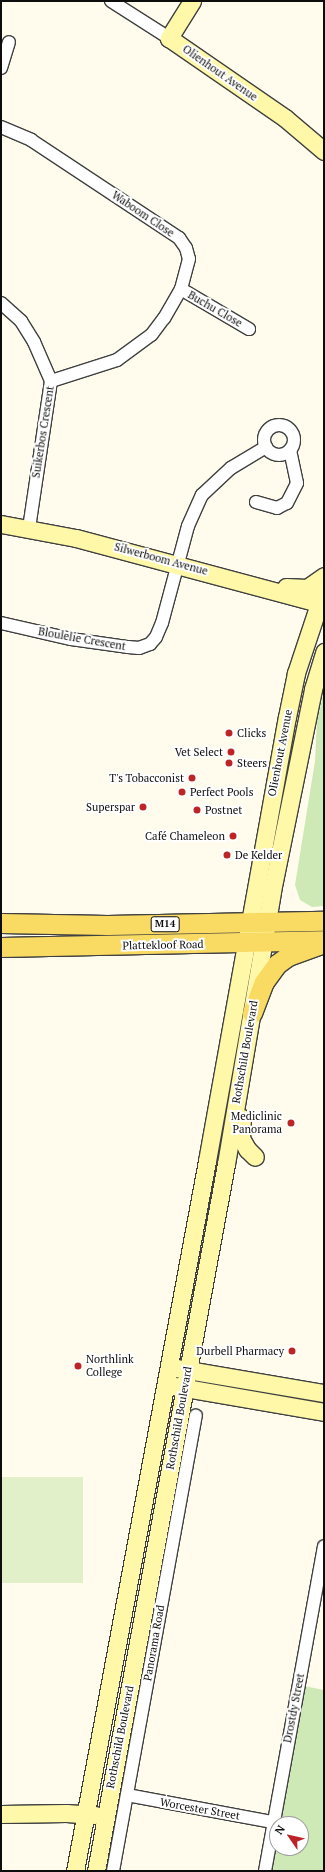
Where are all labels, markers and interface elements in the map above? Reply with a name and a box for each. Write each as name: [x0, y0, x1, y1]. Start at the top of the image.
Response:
street label: Olienhout Avenue: [180, 42, 260, 104]
street label: Waboom Close: [109, 188, 177, 240]
street label: Buchu Close: [186, 288, 244, 330]
street label: Suikerbos Crescent: [29, 385, 57, 479]
street label: Silwerboom Avenue: [113, 540, 209, 578]
street label: Bloulelie Crescent: [37, 625, 127, 653]
street label: Olienhout Avenue: [265, 708, 295, 798]
place label: Clicks: [237, 726, 266, 740]
marker: Clicks: [224, 728, 234, 738]
place label: Vet Select: [175, 745, 223, 759]
marker: Vet Select: [226, 747, 236, 757]
place label: Steers: [237, 756, 267, 770]
marker: Steers: [224, 758, 234, 768]
place label: T's Tobacconist: [109, 771, 184, 785]
marker: T's Tobacconist: [187, 773, 197, 783]
place label: Perfect Pools: [190, 785, 253, 799]
marker: Perfect Pools: [177, 787, 187, 797]
place label: Superspar: [86, 800, 135, 814]
marker: Superspar: [138, 802, 148, 812]
place label: Postnet: [205, 803, 242, 817]
marker: Postnet: [192, 805, 202, 815]
place label: Café Chameleon: [145, 829, 225, 843]
marker: Café Chameleon: [228, 831, 238, 841]
place label: De Kelder: [235, 848, 282, 862]
marker: De Kelder: [222, 850, 232, 860]
road number: M14: [150, 916, 180, 932]
street label: Plattekloof Road: [122, 938, 204, 952]
street label: Rothschild Boulevard: [229, 999, 261, 1105]
place label: Mediclinic Panorama: [231, 1110, 282, 1136]
marker: Mediclinic Panorama: [285, 1117, 297, 1129]
place label: Durbell Pharmacy: [196, 1344, 284, 1358]
marker: Durbell Pharmacy: [287, 1346, 297, 1356]
place label: Northlink College: [86, 1353, 134, 1379]
marker: Northlink College: [73, 1361, 83, 1371]
street label: Rothschild Boulevard: [163, 1365, 195, 1471]
street label: Panorama Road: [141, 1604, 167, 1682]
street label: Drostdy Street: [281, 1672, 307, 1744]
street label: Rothschild Boulevard: [104, 1685, 136, 1789]
street label: Worcester Street: [159, 1795, 241, 1823]
north arrow: [269, 1816, 309, 1856]
text: N: [272, 1822, 288, 1837]

